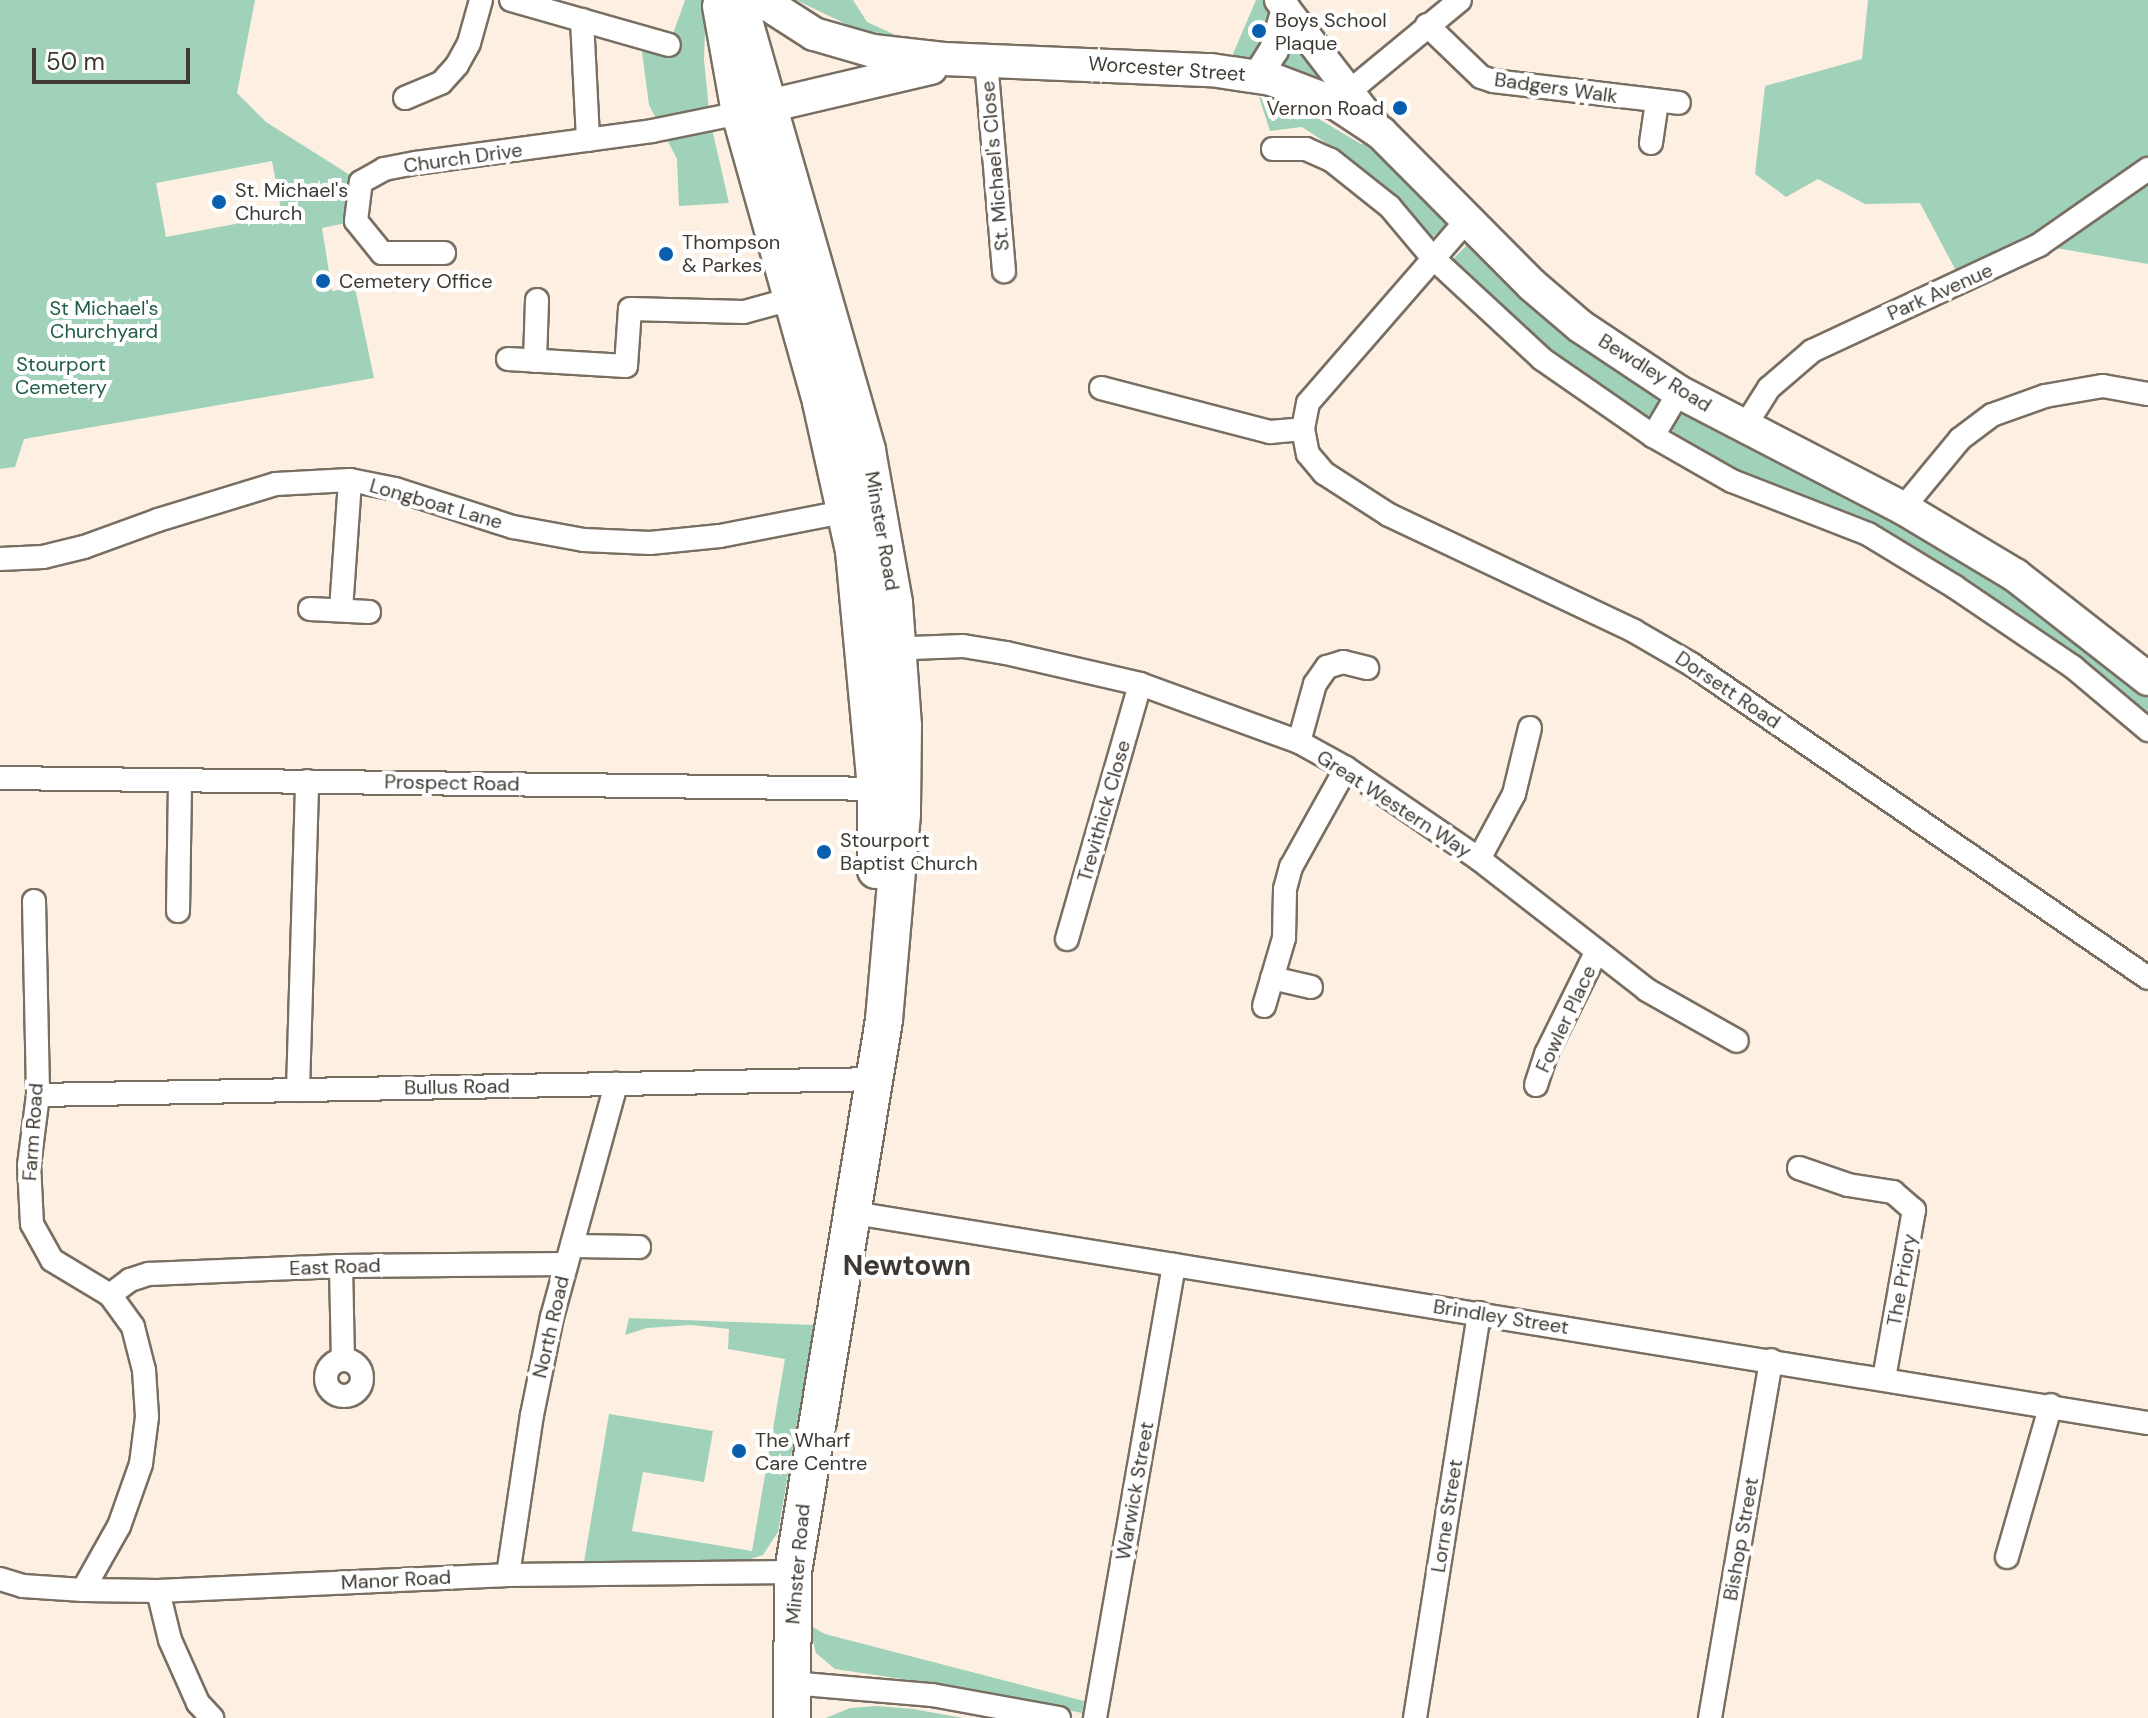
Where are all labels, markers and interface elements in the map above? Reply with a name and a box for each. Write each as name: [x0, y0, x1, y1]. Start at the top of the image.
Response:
place label: Boys School Plaque: [1275, 8, 1387, 55]
marker: Boys School Plaque: [1250, 22, 1268, 40]
scale bar: [36, 32, 194, 82]
text: 50 m: [46, 46, 105, 77]
street label: Worcester Street: [1087, 52, 1247, 86]
street label: Badgers Walk: [1493, 67, 1619, 109]
street label: St. Michael's Close: [976, 80, 1014, 252]
place label: Vernon Road: [1266, 96, 1384, 120]
marker: Vernon Road: [1391, 99, 1409, 117]
street label: Church Drive: [402, 138, 524, 178]
place label: St. Michael's Church: [235, 178, 348, 225]
marker: St. Michael's Church: [210, 193, 228, 211]
place label: Thompson & Parkes: [682, 230, 780, 277]
marker: Thompson & Parkes: [657, 245, 675, 263]
street label: Park Avenue: [1884, 258, 1996, 326]
place label: Cemetery Office: [339, 269, 493, 293]
marker: Cemetery Office: [314, 272, 332, 290]
park label: St Michael's Churchyard: [49, 296, 159, 343]
street label: Bewdley Road: [1594, 329, 1716, 417]
park label: Stourport Cemetery: [15, 352, 107, 399]
street label: Minster Road: [860, 469, 904, 593]
street label: Longboat Lane: [367, 474, 505, 534]
street label: Dorsett Road: [1671, 646, 1785, 734]
street label: Trevithick Close: [1072, 737, 1136, 885]
street label: Great Western Way: [1312, 745, 1476, 863]
street label: Prospect Road: [384, 770, 520, 796]
place label: Stourport Baptist Church: [840, 828, 978, 875]
marker: Stourport Baptist Church: [815, 843, 833, 861]
street label: Fowler Place: [1531, 962, 1601, 1076]
street label: Bullus Road: [404, 1074, 510, 1100]
street label: Farm Road: [18, 1082, 48, 1182]
street label: The Priory: [1882, 1232, 1922, 1328]
district label: Newtown: [843, 1249, 971, 1283]
street label: East Road: [289, 1253, 381, 1281]
street label: North Road: [528, 1273, 574, 1381]
street label: Brindley Street: [1432, 1294, 1570, 1340]
street label: Warwick Street: [1111, 1420, 1159, 1562]
place label: The Wharf Care Centre: [755, 1428, 867, 1475]
marker: The Wharf Care Centre: [730, 1442, 748, 1460]
street label: Lorne Street: [1426, 1458, 1468, 1574]
street label: Bishop Street: [1718, 1475, 1764, 1603]
street label: Minster Road: [781, 1503, 815, 1625]
street label: Manor Road: [340, 1565, 452, 1595]

